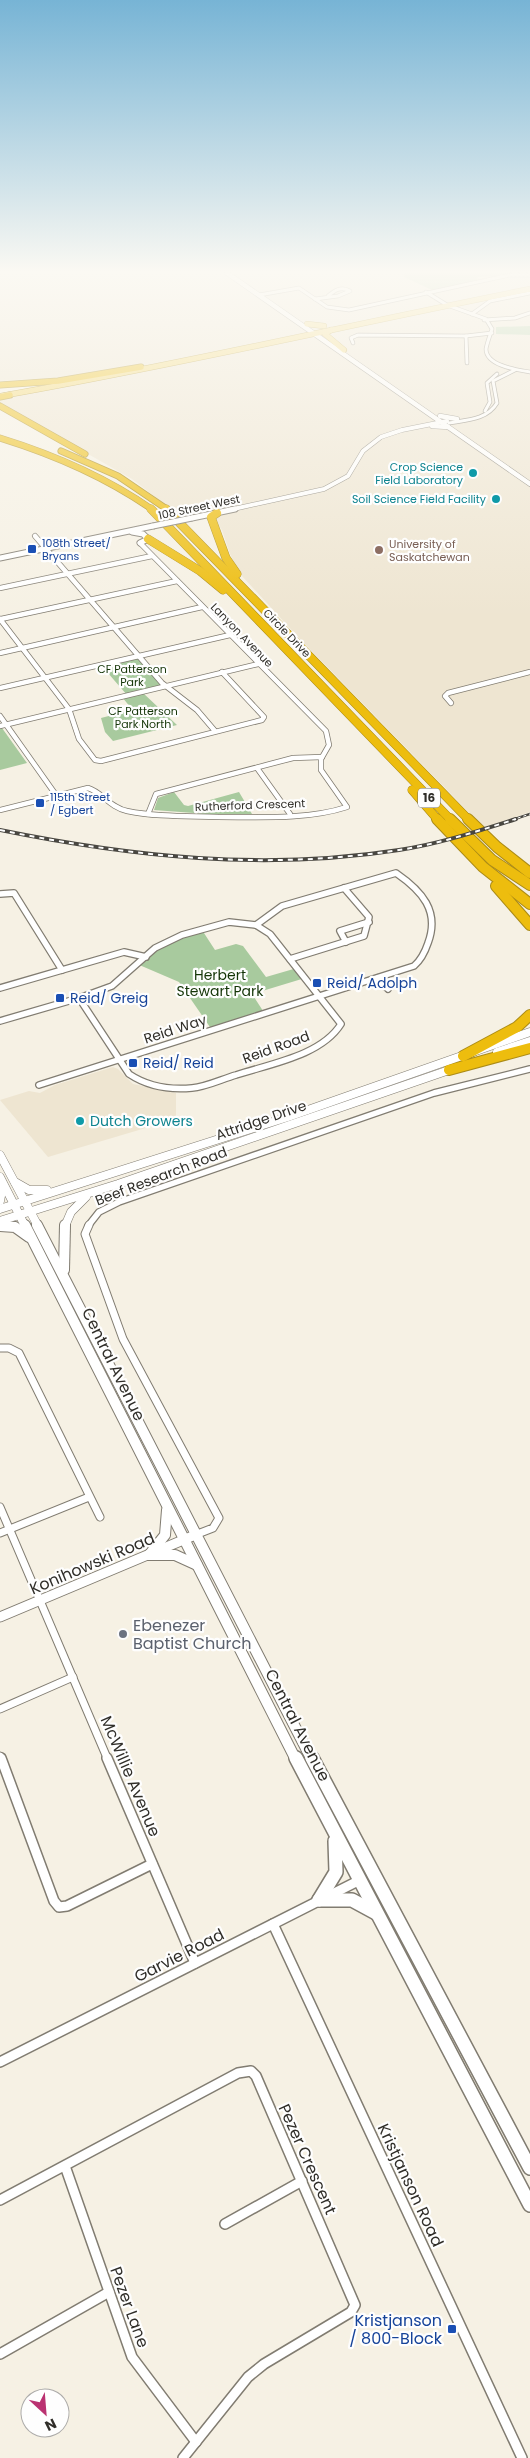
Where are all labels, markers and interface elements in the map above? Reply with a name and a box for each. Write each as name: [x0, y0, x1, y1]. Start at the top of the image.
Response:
place label: Crop Science Field Laboratory: [375, 459, 464, 488]
marker: Crop Science Field Laboratory: [467, 467, 479, 479]
street label: 108 Street West: [157, 491, 241, 523]
place label: Soil Science Field Facility: [352, 491, 487, 507]
marker: Soil Science Field Facility: [490, 493, 502, 505]
place label: 108th Street/ Bryans: [42, 535, 111, 564]
place label: University of Saskatchewan: [389, 536, 470, 565]
marker: 108th Street/ Bryans: [26, 543, 38, 555]
marker: University of Saskatchewan: [373, 544, 385, 556]
street label: Lanyon Avenue: [207, 599, 277, 671]
street label: Circle Drive: [260, 605, 314, 661]
park label: CF Patterson Park: [97, 661, 167, 690]
park label: CF Patterson Park North: [108, 703, 178, 732]
road number: 16: [418, 788, 440, 808]
place label: 115th Street / Egbert: [50, 789, 110, 818]
street label: Rutherford Crescent: [194, 795, 306, 815]
marker: 115th Street / Egbert: [34, 797, 46, 809]
park label: Herbert Stewart Park: [177, 965, 264, 1001]
place label: Reid/ Adolph: [327, 973, 417, 993]
marker: Reid/ Adolph: [311, 977, 323, 989]
place label: Reid/ Greig: [70, 988, 148, 1008]
marker: Reid/ Greig: [54, 992, 66, 1004]
street label: Reid Way: [141, 1009, 209, 1049]
street label: Reid Road: [240, 1026, 312, 1068]
place label: Reid/ Reid: [143, 1053, 214, 1073]
marker: Reid/ Reid: [127, 1057, 139, 1069]
street label: Attridge Drive: [213, 1095, 309, 1145]
place label: Dutch Growers: [90, 1111, 193, 1131]
marker: Dutch Growers: [74, 1115, 86, 1127]
street label: Beef Research Road: [92, 1142, 230, 1210]
street label: Central Avenue: [76, 1304, 151, 1425]
street label: Konihowski Road: [26, 1527, 158, 1600]
place label: Ebenezer Baptist Church: [133, 1614, 251, 1655]
marker: Ebenezer Baptist Church: [117, 1628, 129, 1640]
street label: Central Avenue: [259, 1665, 336, 1785]
street label: McWillie Avenue: [95, 1712, 166, 1840]
street label: Garvie Road: [130, 1923, 228, 1988]
street label: Pezer Crescent: [273, 2100, 342, 2218]
street label: Kristjanson Road: [372, 2120, 449, 2251]
street label: Pezer Lane: [104, 2264, 155, 2351]
place label: Kristjanson / 800-Block: [349, 2309, 443, 2350]
marker: Kristjanson / 800-Block: [446, 2323, 458, 2335]
north arrow: [20, 2388, 70, 2438]
text: N: [42, 2413, 60, 2436]

